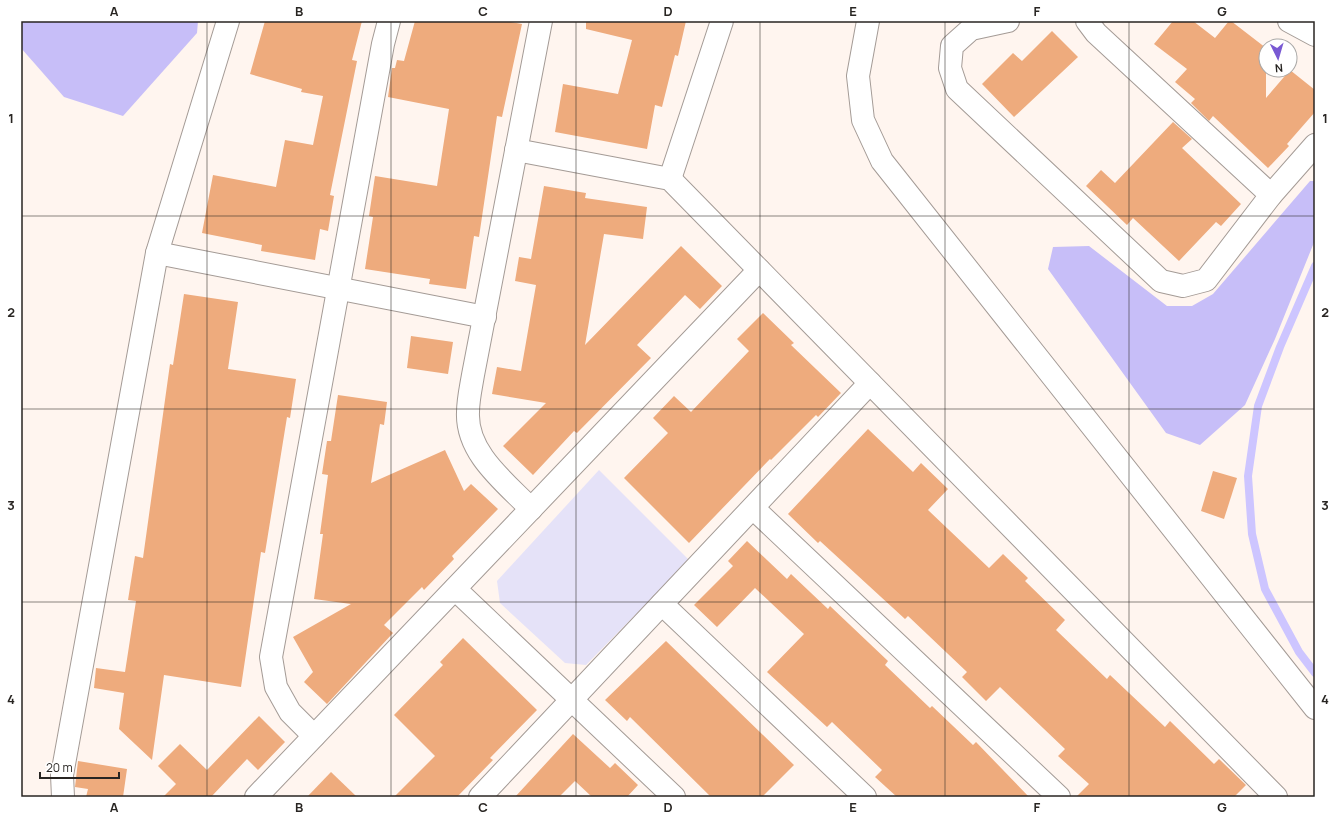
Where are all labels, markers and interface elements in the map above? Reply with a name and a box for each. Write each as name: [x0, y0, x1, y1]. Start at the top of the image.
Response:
text: A: [110, 2, 119, 20]
text: B: [295, 2, 303, 20]
text: C: [478, 2, 488, 20]
text: D: [663, 2, 673, 20]
text: E: [849, 2, 857, 20]
text: F: [1034, 2, 1041, 20]
text: G: [1217, 2, 1227, 20]
north arrow: [1258, 38, 1298, 78]
text: N: [1274, 61, 1284, 76]
text: 1: [8, 109, 14, 127]
text: 1: [1322, 109, 1328, 127]
text: 2: [7, 303, 15, 321]
text: 2: [1321, 303, 1329, 321]
text: 3: [7, 496, 15, 514]
text: 3: [1321, 496, 1329, 514]
text: 4: [7, 690, 15, 708]
text: 4: [1321, 690, 1329, 708]
scale bar: [40, 754, 119, 780]
text: 20 m: [46, 759, 73, 776]
text: A: [110, 798, 119, 816]
text: B: [295, 798, 303, 816]
text: C: [478, 798, 488, 816]
text: D: [663, 798, 673, 816]
text: E: [849, 798, 857, 816]
text: F: [1034, 798, 1041, 816]
text: G: [1217, 798, 1227, 816]

